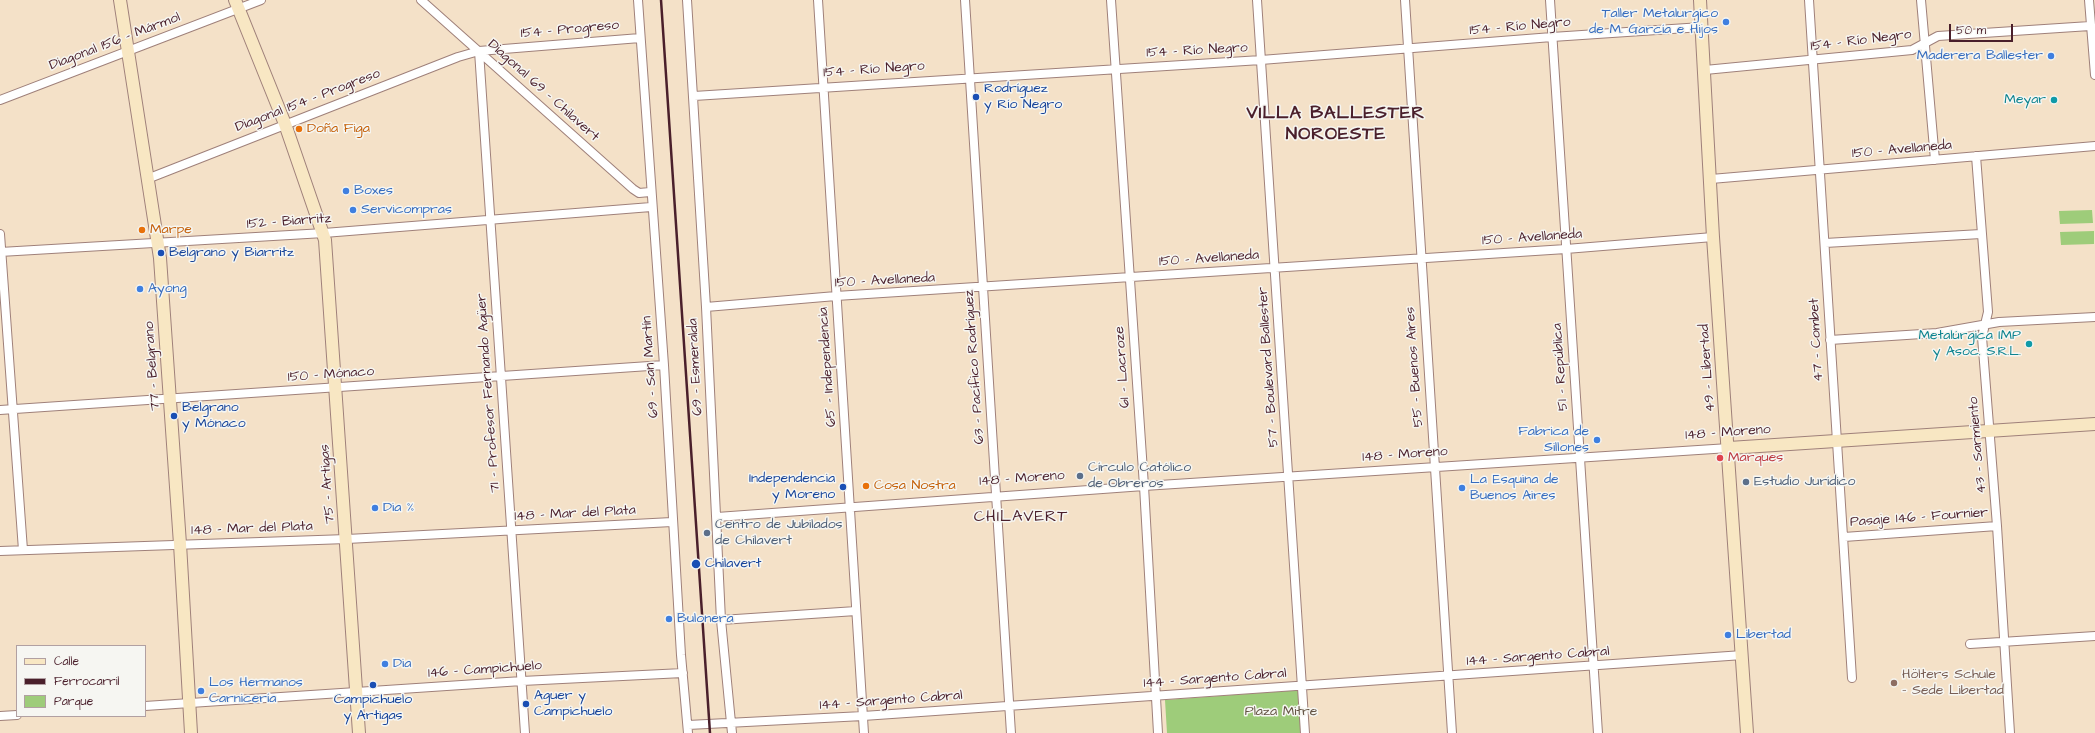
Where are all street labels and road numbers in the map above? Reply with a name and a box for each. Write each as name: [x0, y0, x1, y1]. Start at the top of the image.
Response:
street label: Diagonal 156 - Mármol: [47, 9, 183, 75]
street label: 154 - Río Negro: [1469, 14, 1571, 40]
street label: 154 - Progreso: [520, 17, 620, 43]
street label: 154 - Río Negro: [1810, 26, 1912, 56]
street label: Diagonal 69 - Chilavert: [484, 37, 602, 145]
street label: 154 - Río Negro: [1146, 40, 1248, 62]
street label: 154 - Río Negro: [823, 58, 925, 82]
street label: Diagonal 154 - Progreso: [233, 66, 383, 136]
street label: 150 - Avellaneda: [1851, 137, 1953, 163]
street label: 152 - Biarritz: [246, 211, 332, 233]
street label: 150 - Avellaneda: [1481, 226, 1583, 250]
street label: 150 - Avellaneda: [1158, 247, 1260, 271]
street label: 150 - Avellaneda: [834, 270, 936, 292]
street label: 57 - Boulevard Ballester: [1255, 286, 1283, 448]
street label: 63 - Pacífico Rodríguez: [961, 289, 989, 445]
street label: 71 - Profesor Fernando Agüer: [474, 293, 504, 493]
street label: 47 - Combet: [1806, 298, 1828, 382]
street label: 65 - Independencia: [815, 306, 841, 428]
street label: 55 - Buenos Aires: [1402, 306, 1428, 428]
street label: 69 - San Martín: [639, 315, 663, 419]
street label: 69 - Esmeralda: [685, 318, 707, 416]
street label: 77 - Belgrano: [142, 321, 164, 411]
street label: 51 - República: [1550, 323, 1572, 411]
street label: 49 - Libertad: [1697, 324, 1719, 412]
street label: 61 - Lacroze: [1112, 326, 1134, 408]
street label: 150 - Mónaco: [287, 364, 375, 386]
street label: 43 - Sarmiento: [1965, 396, 1991, 494]
street label: 148 - Moreno: [1685, 422, 1771, 444]
street label: 75 - Artigas: [317, 444, 339, 524]
street label: 148 - Moreno: [1362, 444, 1448, 466]
street label: 148 - Moreno: [979, 468, 1065, 490]
street label: 148 - Mar del Plata: [514, 502, 636, 526]
street label: Pasaje 146 - Fournier: [1849, 505, 1989, 531]
street label: 148 - Mar del Plata: [191, 518, 313, 540]
street label: 144 - Sargento Cabral: [1466, 644, 1610, 670]
street label: 146 - Campichuelo: [428, 658, 542, 682]
street label: 144 - Sargento Cabral: [1143, 666, 1287, 692]
street label: 144 - Sargento Cabral: [819, 688, 963, 714]

